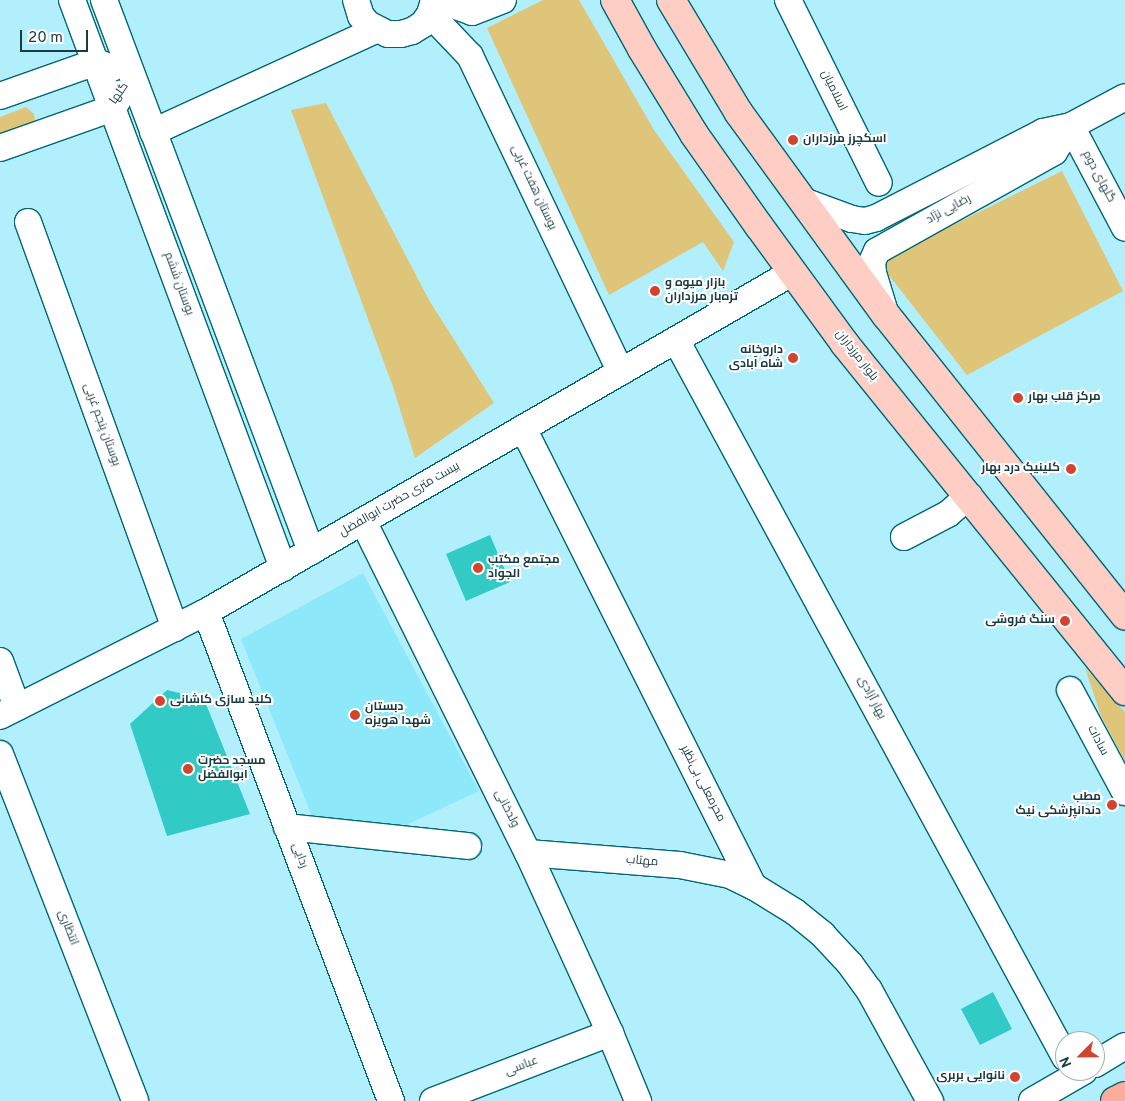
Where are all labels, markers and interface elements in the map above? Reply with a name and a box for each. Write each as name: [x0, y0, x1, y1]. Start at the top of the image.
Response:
scale bar: [22, 20, 90, 52]
text: 20 m: [28, 29, 63, 48]
street label: اسلامیان: [817, 68, 849, 114]
street label: گلها: [107, 80, 133, 108]
place label: اسکچرز مرزداران: [803, 133, 887, 147]
marker: اسکچرز مرزداران: [787, 134, 799, 146]
street label: بوستان هفت غربی: [507, 143, 559, 233]
street label: گلهای دوم: [1078, 149, 1118, 205]
street label: رضایی نژاد: [924, 192, 974, 228]
street label: بوستان ششم: [160, 250, 196, 318]
place label: بازار میوه و تره‌بار مرزداران: [665, 277, 738, 305]
marker: بازار میوه و تره‌بار مرزداران: [649, 285, 661, 297]
street label: بلوار مرزداران: [832, 328, 880, 384]
place label: داروخانه شاه آبادی: [729, 344, 783, 372]
marker: داروخانه شاه آبادی: [787, 352, 799, 364]
street label: بوستان پنجم غربی: [79, 382, 123, 468]
place label: مرکز قلب بهار: [1028, 391, 1101, 405]
marker: مرکز قلب بهار: [1012, 392, 1024, 404]
street label: بیست متری حضرت ابوالفضل: [337, 460, 463, 540]
place label: کلینیک درد بهار: [981, 462, 1060, 476]
marker: کلینیک درد بهار: [1064, 462, 1078, 476]
place label: مجتمع مکتب الجواد: [488, 554, 560, 582]
marker: مجتمع مکتب الجواد: [472, 562, 484, 574]
place label: سنگ فروشی: [985, 614, 1055, 628]
marker: سنگ فروشی: [1059, 615, 1071, 627]
street label: بهار آزادی: [854, 674, 888, 722]
place label: کلید سازی کاشانی: [170, 694, 272, 708]
marker: کلید سازی کاشانی: [154, 695, 166, 707]
place label: دبستان شهدا هویزه: [365, 701, 431, 729]
marker: دبستان شهدا هویزه: [349, 709, 361, 721]
street label: سادات: [1083, 724, 1111, 758]
street label: محرمعلی بی‌نظیر: [676, 743, 728, 825]
place label: مسجد حضرت ابوالفضل: [198, 755, 266, 783]
marker: مسجد حضرت ابوالفضل: [182, 763, 194, 775]
street label: ولدخانی: [490, 788, 522, 830]
place label: مطب دندانپزشکی نیک: [1015, 791, 1101, 819]
marker: مطب دندانپزشکی نیک: [1105, 798, 1119, 812]
street label: ردایی: [288, 841, 310, 871]
street label: مهتاب: [625, 853, 659, 871]
street label: انتظاری: [54, 908, 80, 948]
north arrow: [1055, 1031, 1105, 1081]
street label: عباسی: [503, 1054, 541, 1080]
text: N: [1057, 1054, 1076, 1070]
place label: نانوایی بربری: [936, 1070, 1005, 1084]
marker: نانوایی بربری: [1009, 1071, 1021, 1083]

